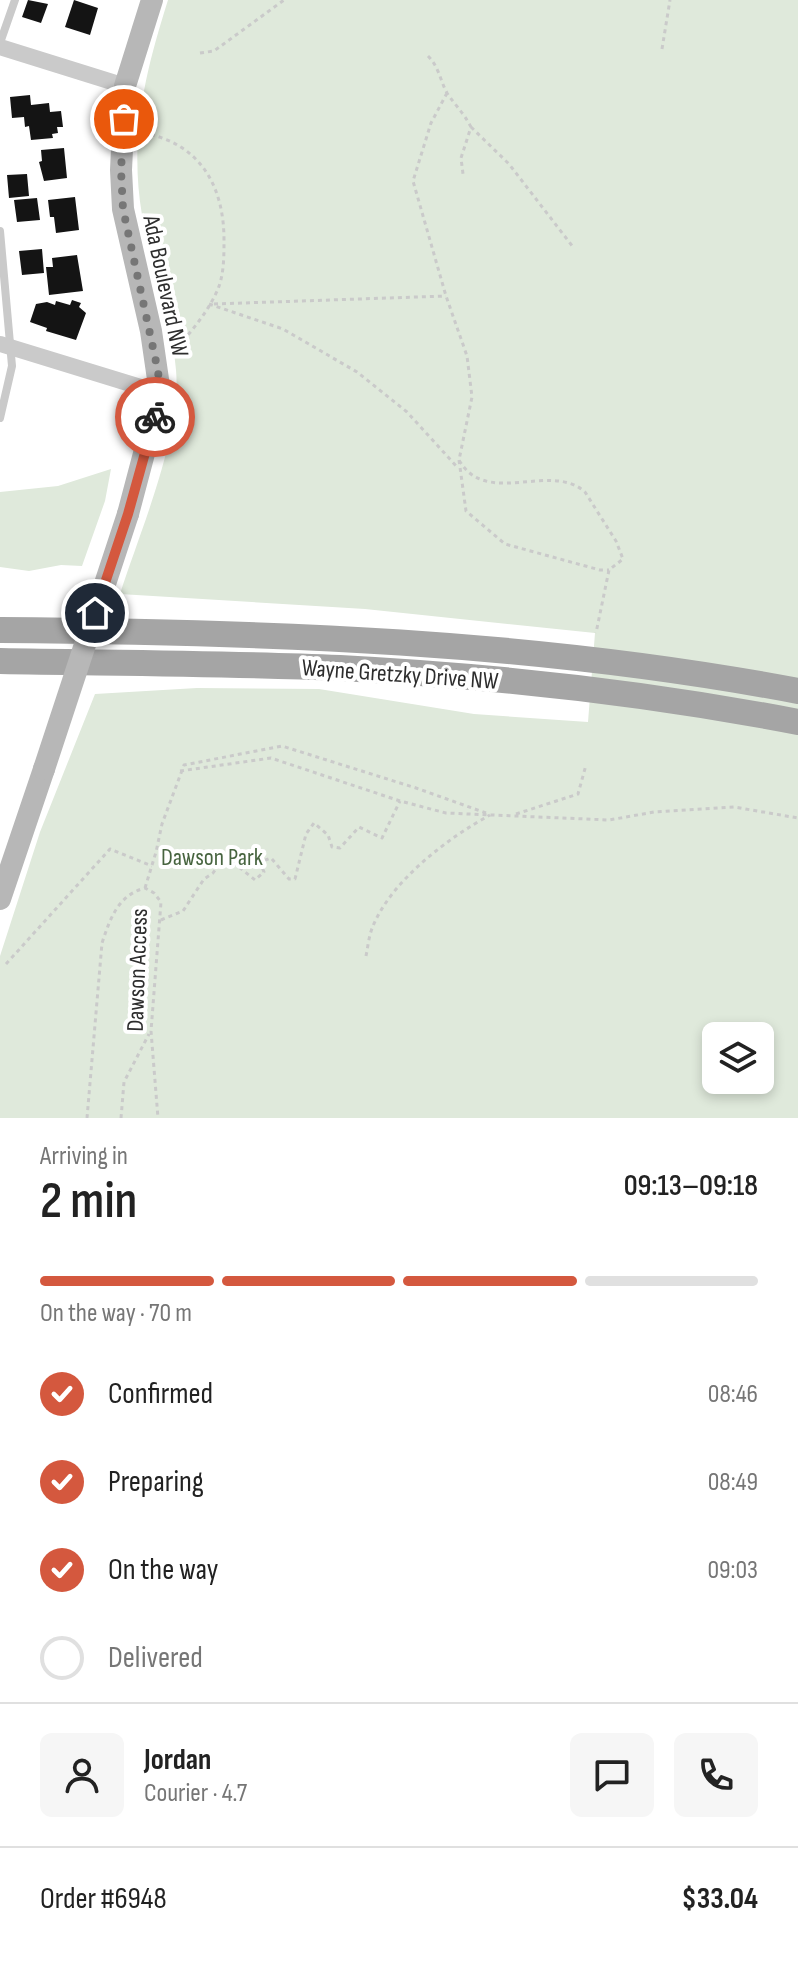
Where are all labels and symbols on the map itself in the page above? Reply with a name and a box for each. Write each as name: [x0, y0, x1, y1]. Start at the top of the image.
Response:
pin: [90, 85, 158, 153]
street label: Ada Boulevard NW: [136, 212, 195, 360]
courier: [115, 377, 195, 457]
pin: [61, 579, 129, 647]
street label: Wayne Gretzky Drive NW: [301, 653, 500, 696]
park label: Dawson Park: [161, 843, 263, 872]
street label: Dawson Access: [121, 908, 154, 1032]

